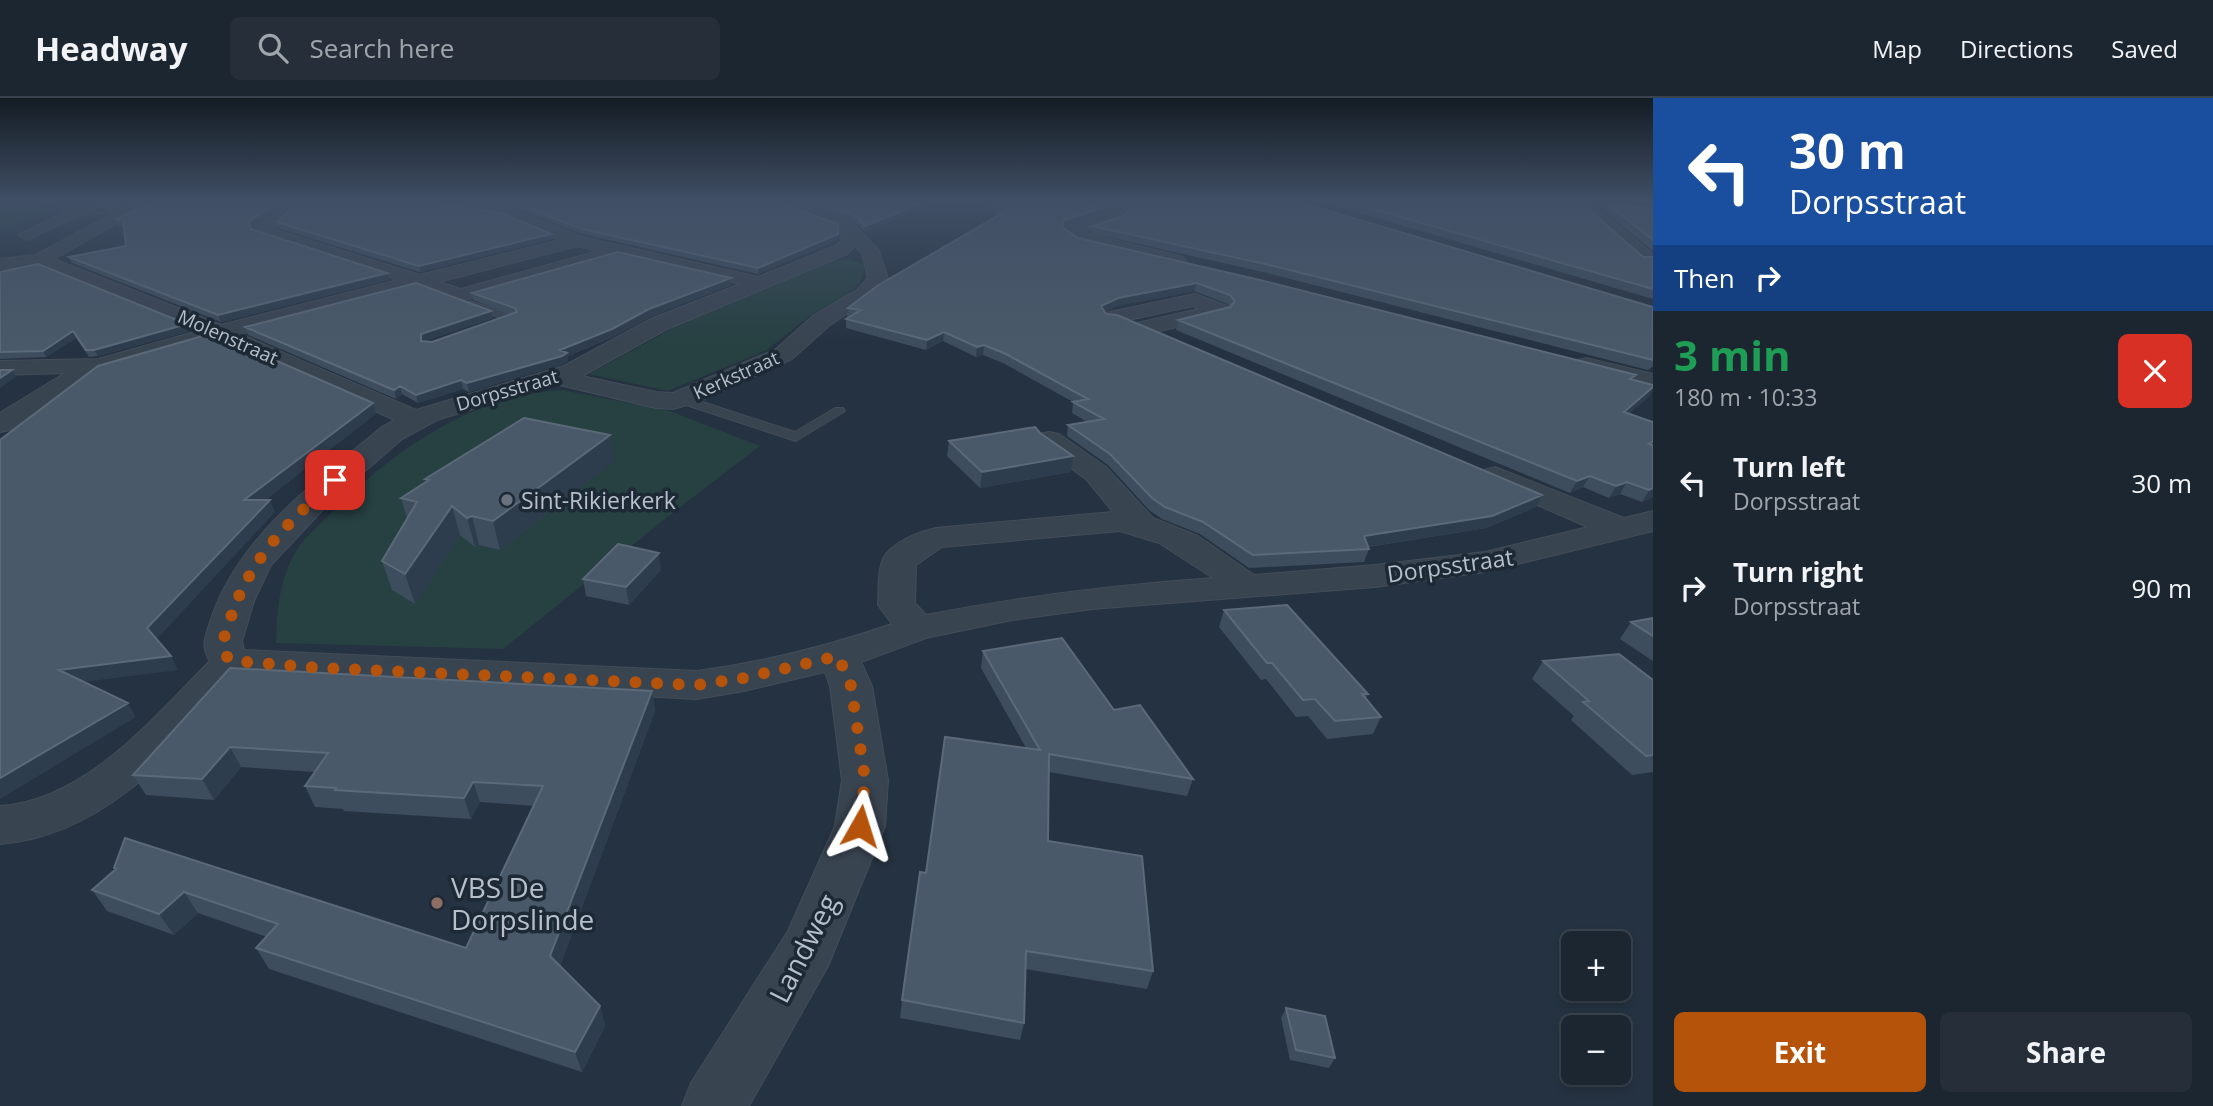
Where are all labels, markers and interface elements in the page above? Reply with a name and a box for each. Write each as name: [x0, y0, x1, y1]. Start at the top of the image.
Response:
search box: [230, 17, 720, 80]
text: Headway: [35, 26, 188, 71]
icon: search: [254, 29, 292, 67]
text: Search here: [310, 30, 454, 66]
text: Map: [1872, 32, 1922, 65]
text: Directions: [1960, 32, 2073, 65]
text: Saved: [2111, 32, 2178, 65]
text: 30 m: [1789, 117, 1906, 183]
icon: left: [1674, 126, 1765, 217]
text: Dorpsstraat: [1789, 180, 1966, 223]
icon: right: [1749, 259, 1787, 297]
text: Then: [1674, 260, 1735, 296]
street label: Molenstraat: [174, 303, 282, 371]
text: 3 min: [1674, 326, 1791, 383]
button: close: [2118, 334, 2192, 408]
street label: Kerkstraat: [689, 344, 783, 405]
street label: Dorpsstraat: [453, 363, 561, 417]
text: 180 m · 10:33: [1674, 381, 1817, 413]
text: Turn left: [1733, 449, 1845, 485]
pin: [305, 450, 365, 510]
icon: arrive: [316, 461, 354, 499]
icon: left: [1674, 464, 1712, 502]
text: 30 m: [2131, 465, 2192, 501]
place label: Sint-Rikierkerk: [521, 484, 676, 516]
text: Dorpsstraat: [1733, 485, 1860, 517]
marker: Sint-Rikierkerk: [499, 492, 515, 508]
street label: Dorpsstraat: [1385, 540, 1515, 590]
text: Turn right: [1733, 554, 1864, 590]
icon: right: [1674, 569, 1712, 607]
text: 90 m: [2131, 570, 2192, 606]
text: Dorpsstraat: [1733, 590, 1860, 622]
position arrow: [823, 789, 897, 863]
place label: VBS De Dorpslinde: [451, 868, 594, 938]
street label: Landweg: [759, 887, 847, 1009]
marker: VBS De Dorpslinde: [429, 895, 445, 911]
map controls: [1561, 931, 1631, 1085]
button: +: [1561, 931, 1631, 1001]
button: Exit: [1674, 1012, 1926, 1092]
button: Share: [1940, 1012, 2192, 1092]
button: −: [1561, 1015, 1631, 1085]

